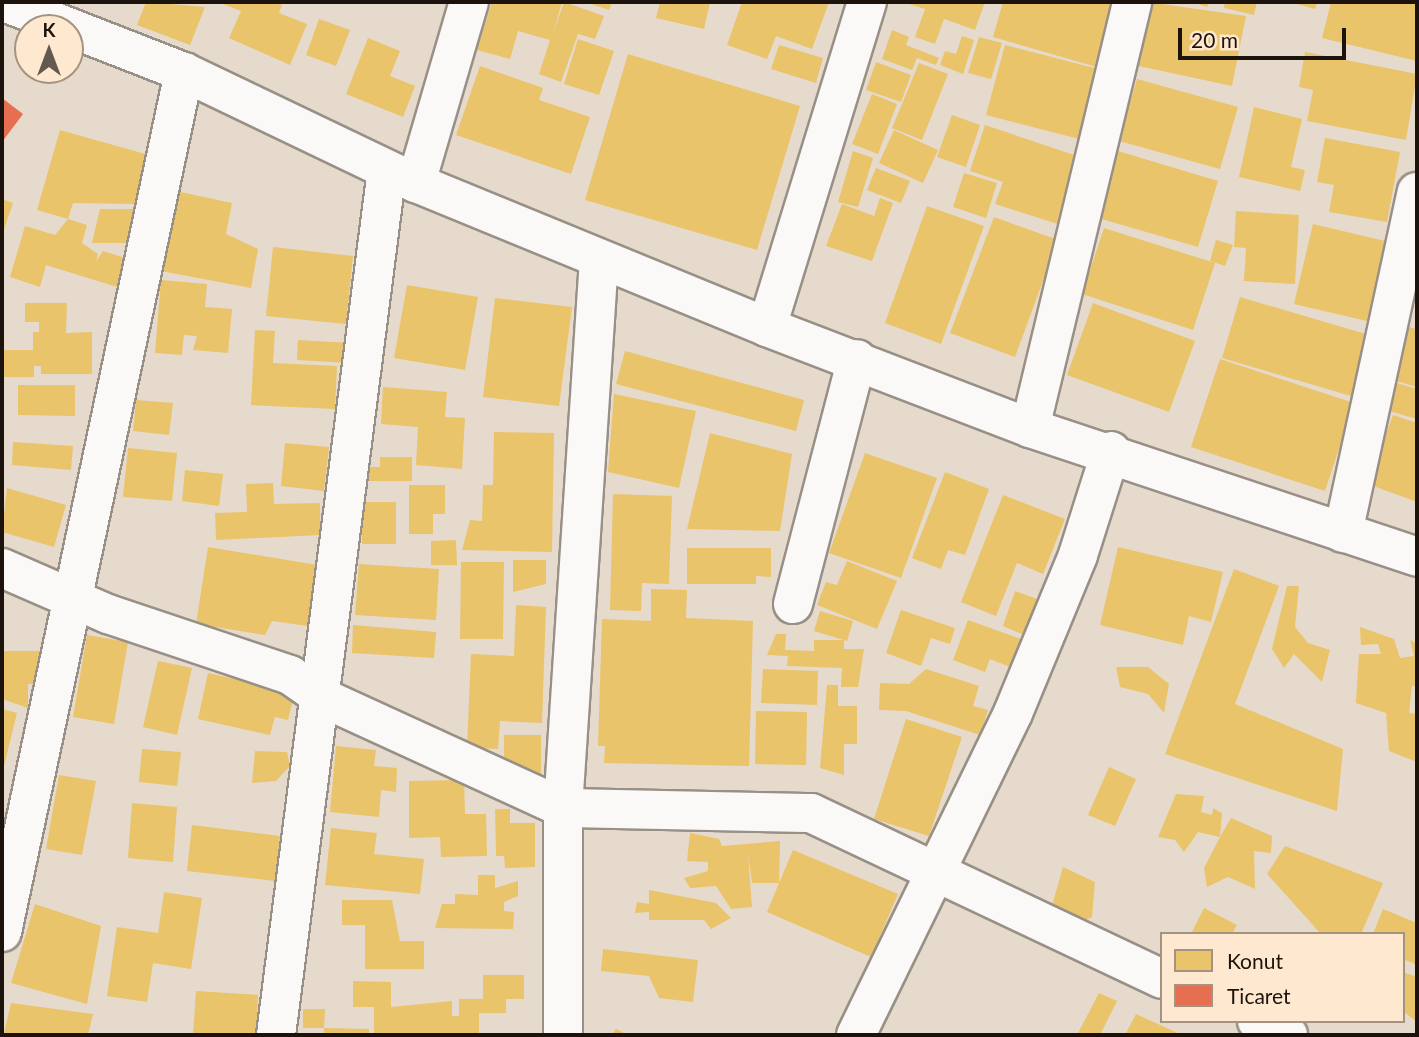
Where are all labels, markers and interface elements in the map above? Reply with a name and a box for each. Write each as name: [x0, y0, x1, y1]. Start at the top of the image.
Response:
north arrow: [14, 14, 84, 84]
scale bar: [1181, 14, 1349, 58]
text: K: [42, 18, 56, 41]
text: 20 m: [1191, 27, 1238, 52]
legend: [1160, 932, 1405, 1023]
text: Konut: [1227, 948, 1283, 973]
text: Ticaret: [1227, 983, 1291, 1008]

